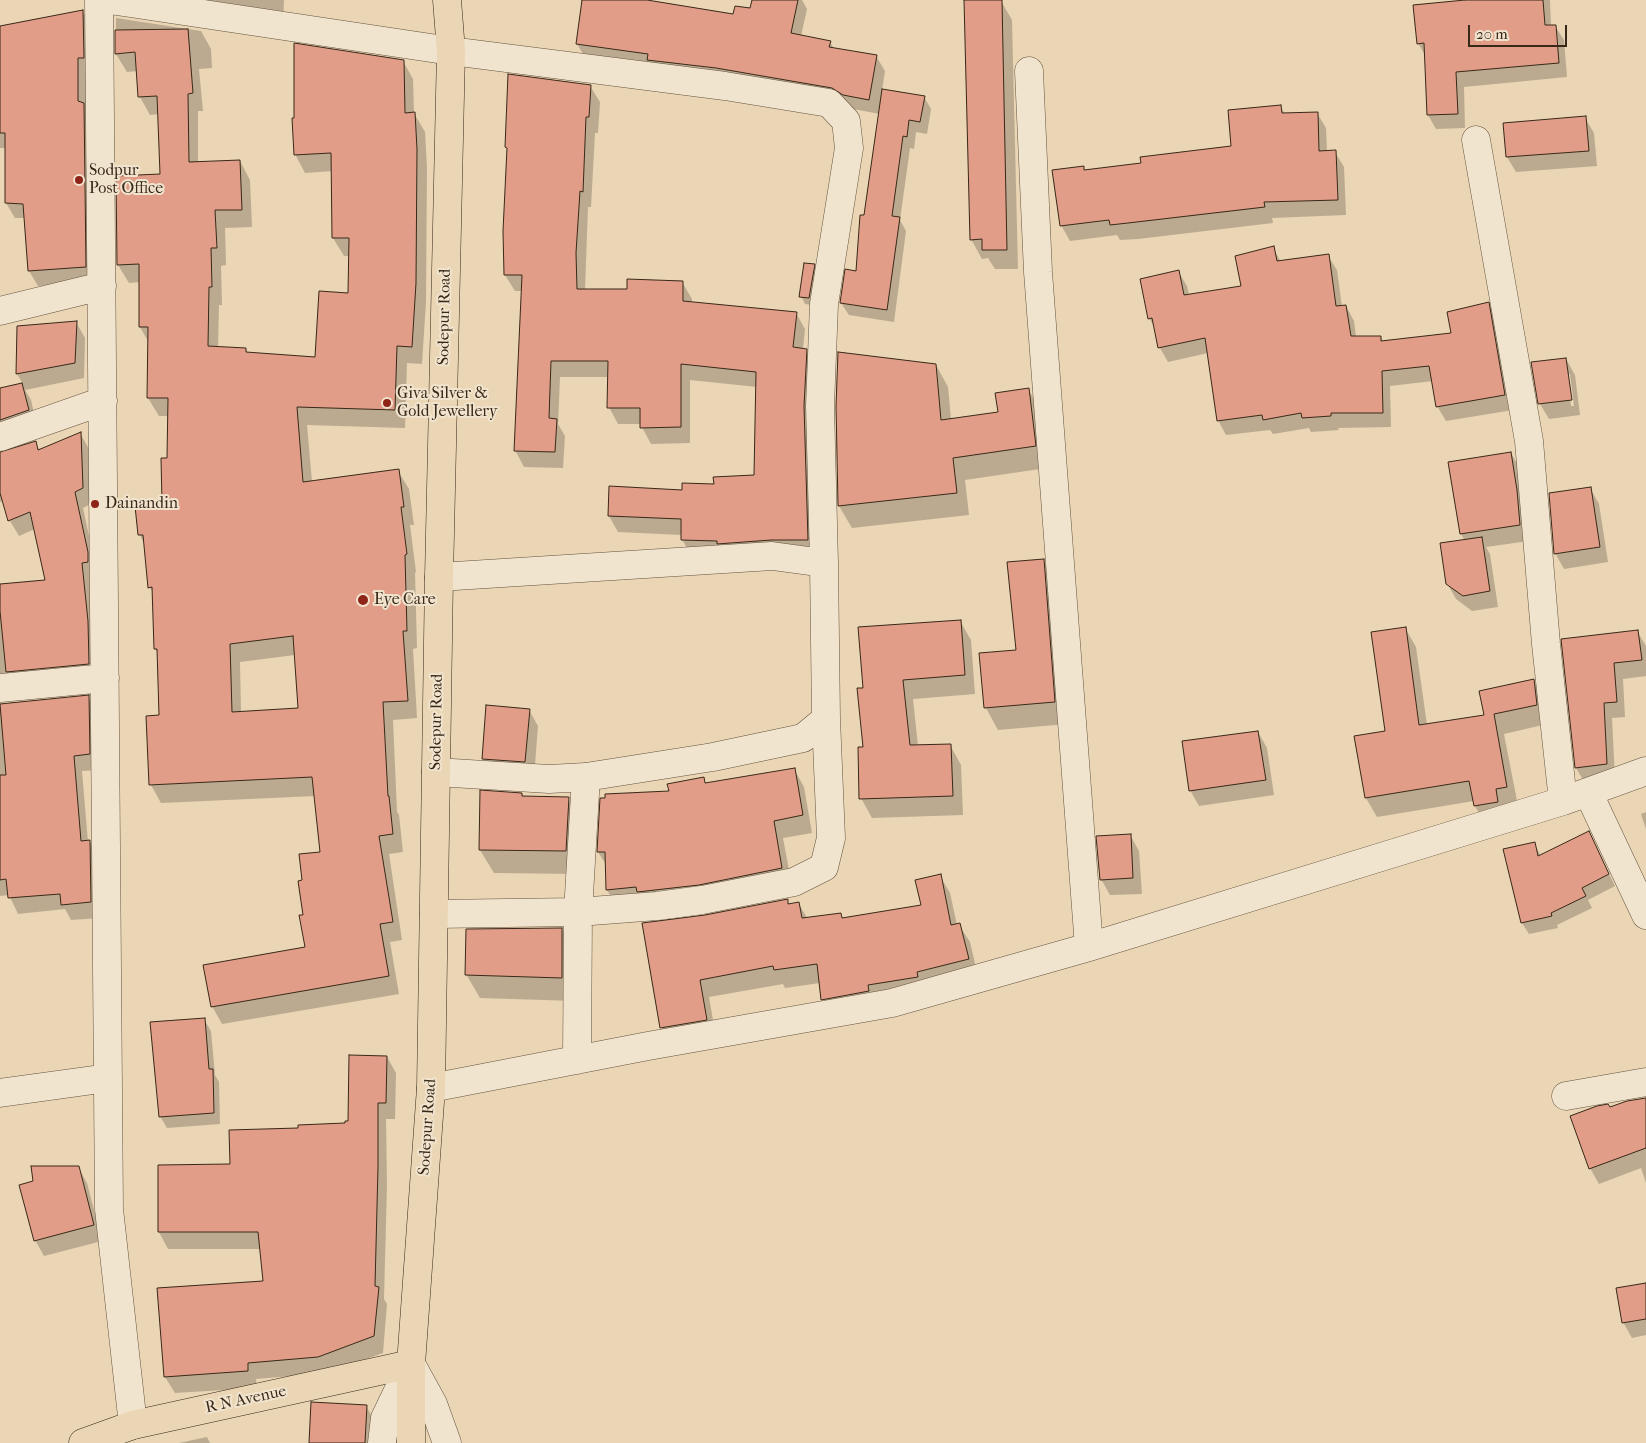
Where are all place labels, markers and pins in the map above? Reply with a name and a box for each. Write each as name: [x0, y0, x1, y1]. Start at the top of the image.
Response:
place label: Sodpur Post Office: [89, 161, 163, 199]
marker: Sodpur Post Office: [73, 174, 85, 186]
place label: Giva Silver & Gold Jewellery: [397, 384, 498, 422]
marker: Giva Silver & Gold Jewellery: [381, 397, 393, 409]
place label: Dainandin: [105, 494, 178, 514]
marker: Dainandin: [89, 498, 101, 510]
place label: Eye Care: [374, 590, 436, 610]
marker: Eye Care: [356, 593, 370, 607]

